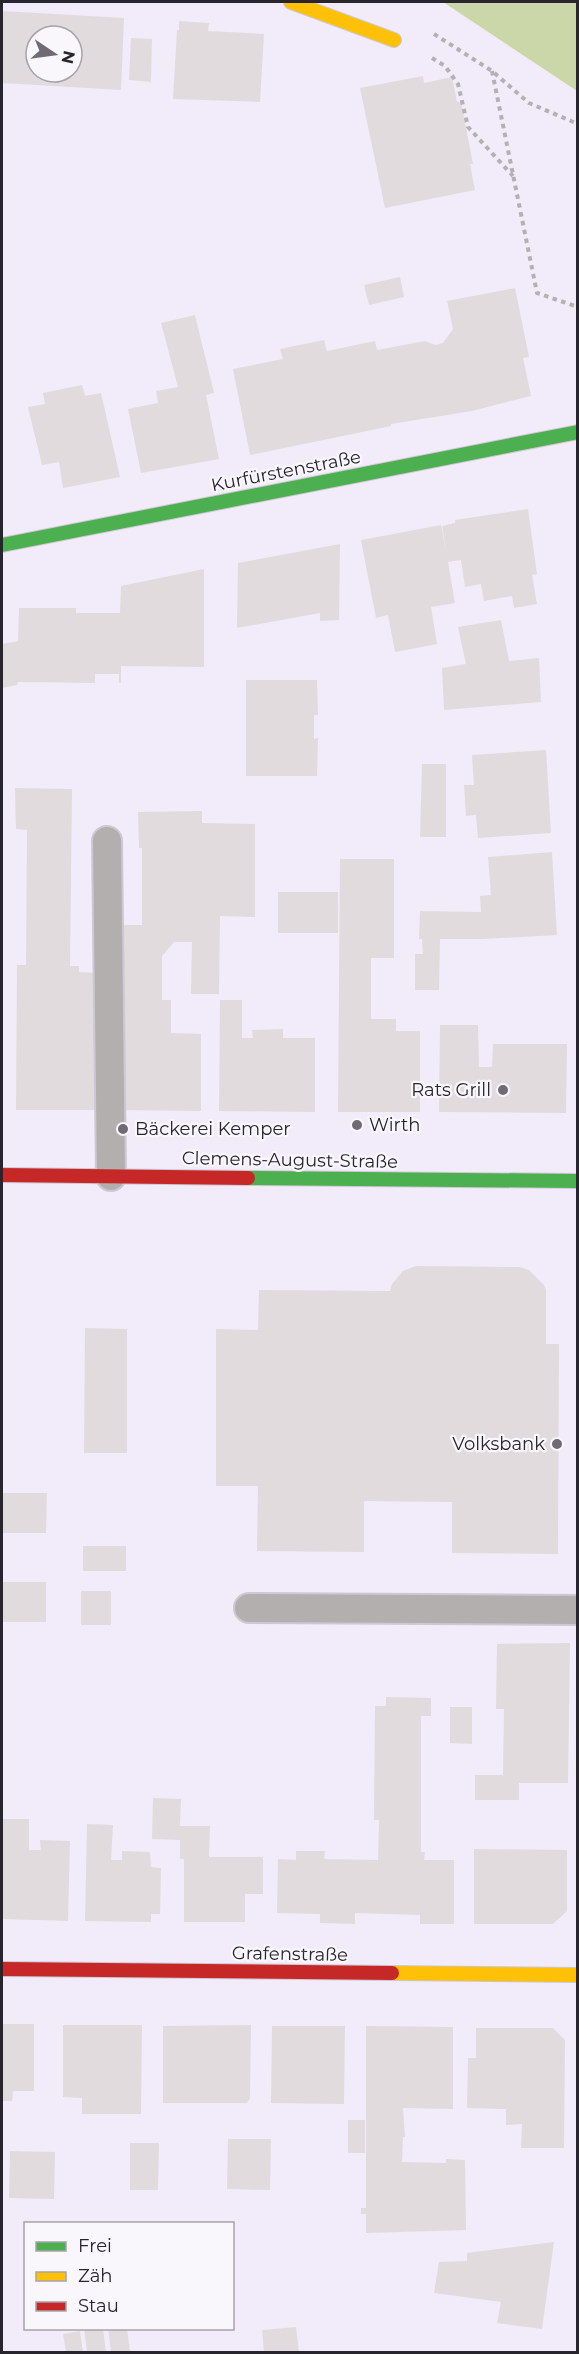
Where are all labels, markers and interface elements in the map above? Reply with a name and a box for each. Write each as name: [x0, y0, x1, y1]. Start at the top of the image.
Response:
north arrow: [24, 24, 84, 84]
text: N: [57, 49, 79, 66]
street label: Kurfürstenstraße: [209, 446, 363, 496]
place label: Rats Grill: [411, 1079, 491, 1101]
marker: Rats Grill: [496, 1083, 510, 1097]
place label: Wirth: [369, 1114, 421, 1136]
place label: Bäckerei Kemper: [135, 1118, 291, 1140]
marker: Wirth: [350, 1118, 364, 1132]
marker: Bäckerei Kemper: [116, 1122, 130, 1136]
street label: Clemens-August-Straße: [182, 1147, 398, 1173]
place label: Volksbank: [452, 1433, 545, 1455]
marker: Volksbank: [550, 1437, 564, 1451]
street label: Grafenstraße: [232, 1942, 348, 1966]
legend: [24, 2222, 234, 2330]
text: Frei: [78, 2235, 112, 2257]
text: Zäh: [78, 2265, 113, 2287]
text: Stau: [78, 2295, 119, 2317]

